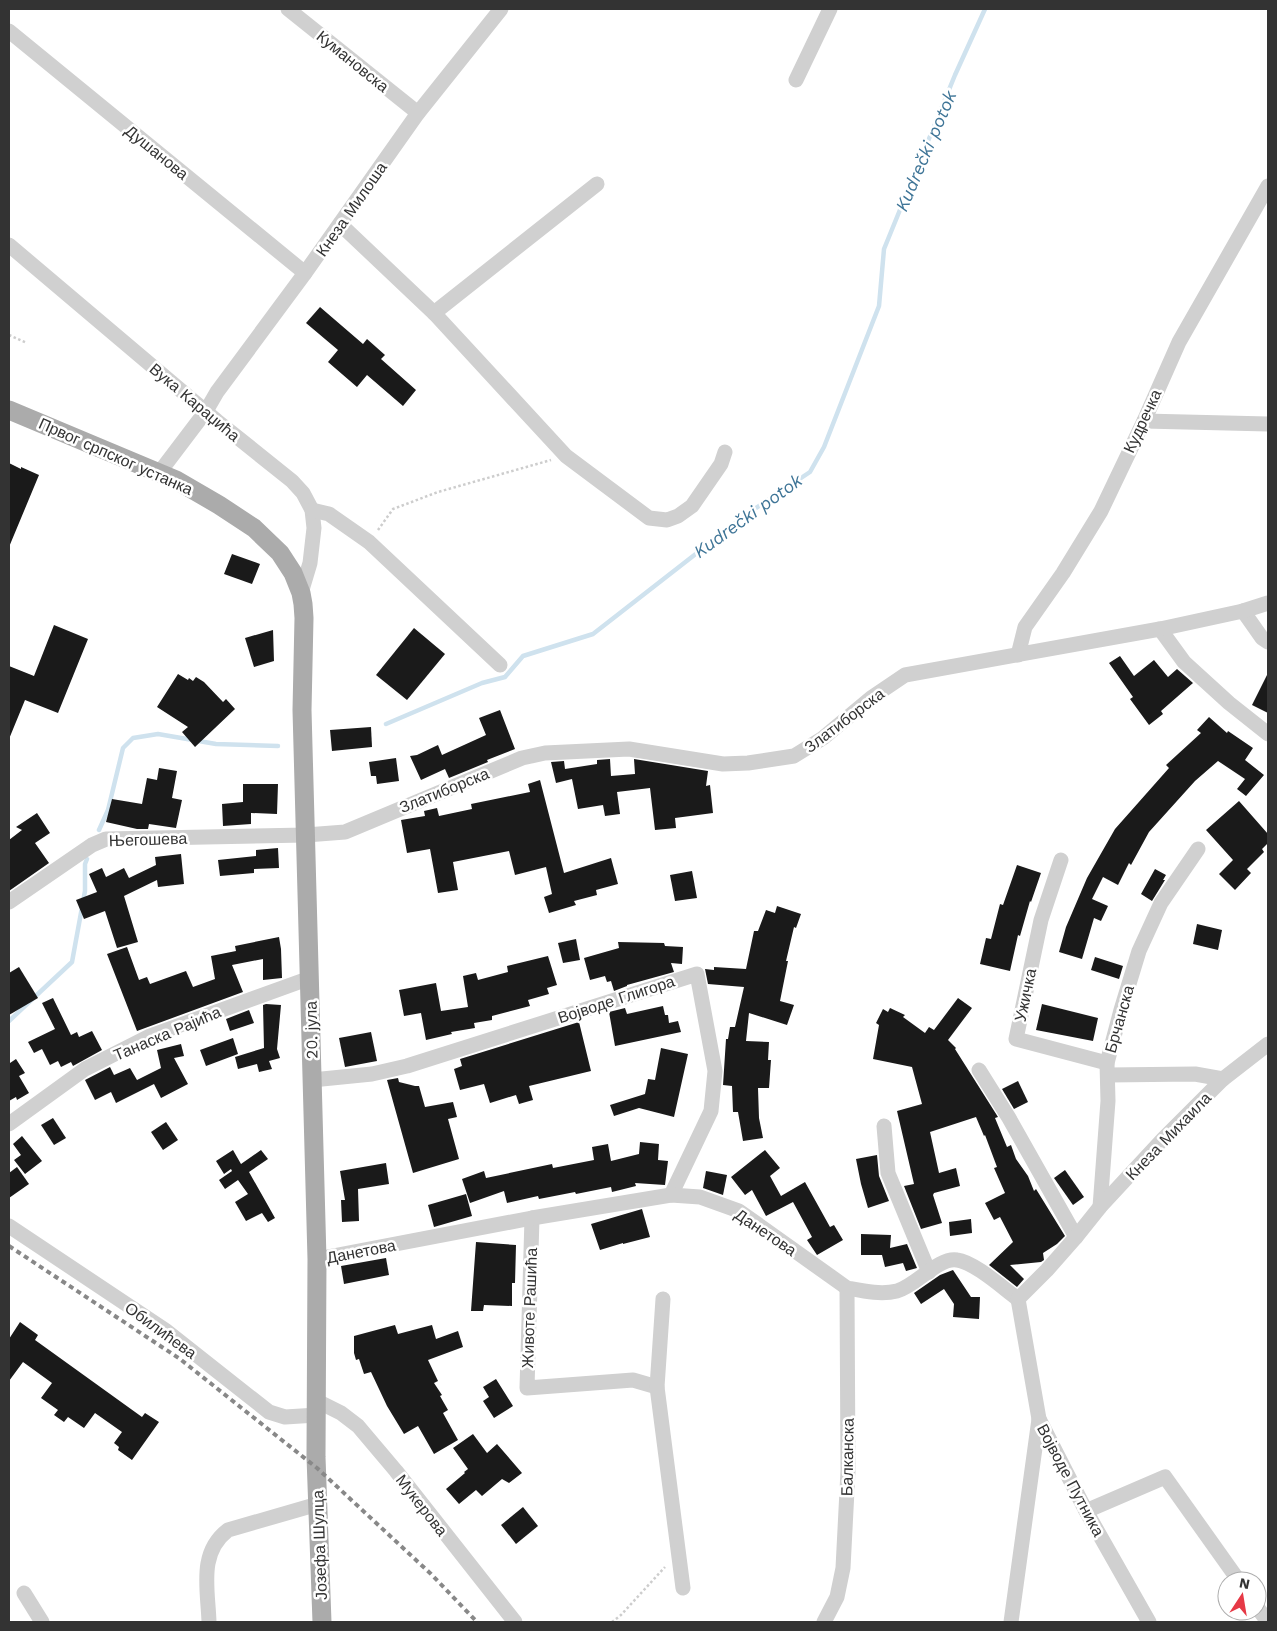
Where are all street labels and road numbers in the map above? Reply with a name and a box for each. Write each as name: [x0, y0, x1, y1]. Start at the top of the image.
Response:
street label: Кумановска: [313, 27, 393, 96]
street label: Душанова: [121, 121, 192, 184]
street label: Кнеза Милоша: [312, 158, 391, 260]
street label: Вука Караџића: [146, 359, 244, 446]
street label: Кудречка: [1119, 386, 1165, 456]
street label: Првог српског устанка: [36, 414, 196, 499]
street label: Златиборска: [801, 684, 888, 757]
street label: Златиборска: [397, 764, 492, 817]
street label: Његошева: [109, 829, 188, 850]
street label: Ужичка: [1011, 967, 1040, 1023]
street label: Војводе Глигора: [555, 972, 677, 1027]
street label: Брчанска: [1101, 983, 1138, 1055]
street label: 20. јула: [301, 1001, 322, 1059]
street label: Танаска Рајића: [111, 1002, 224, 1065]
street label: Кнеза Михаила: [1122, 1088, 1215, 1184]
street label: Данетова: [731, 1205, 800, 1260]
street label: Данетова: [325, 1235, 397, 1268]
street label: Животе Рашића: [518, 1247, 541, 1369]
street label: Обилићева: [121, 1298, 200, 1363]
street label: Балканска: [837, 1418, 858, 1496]
street label: Војводе Путника: [1033, 1421, 1108, 1540]
street label: Мукерова: [392, 1471, 452, 1540]
street label: Јозефа Шулца: [308, 1490, 331, 1600]

